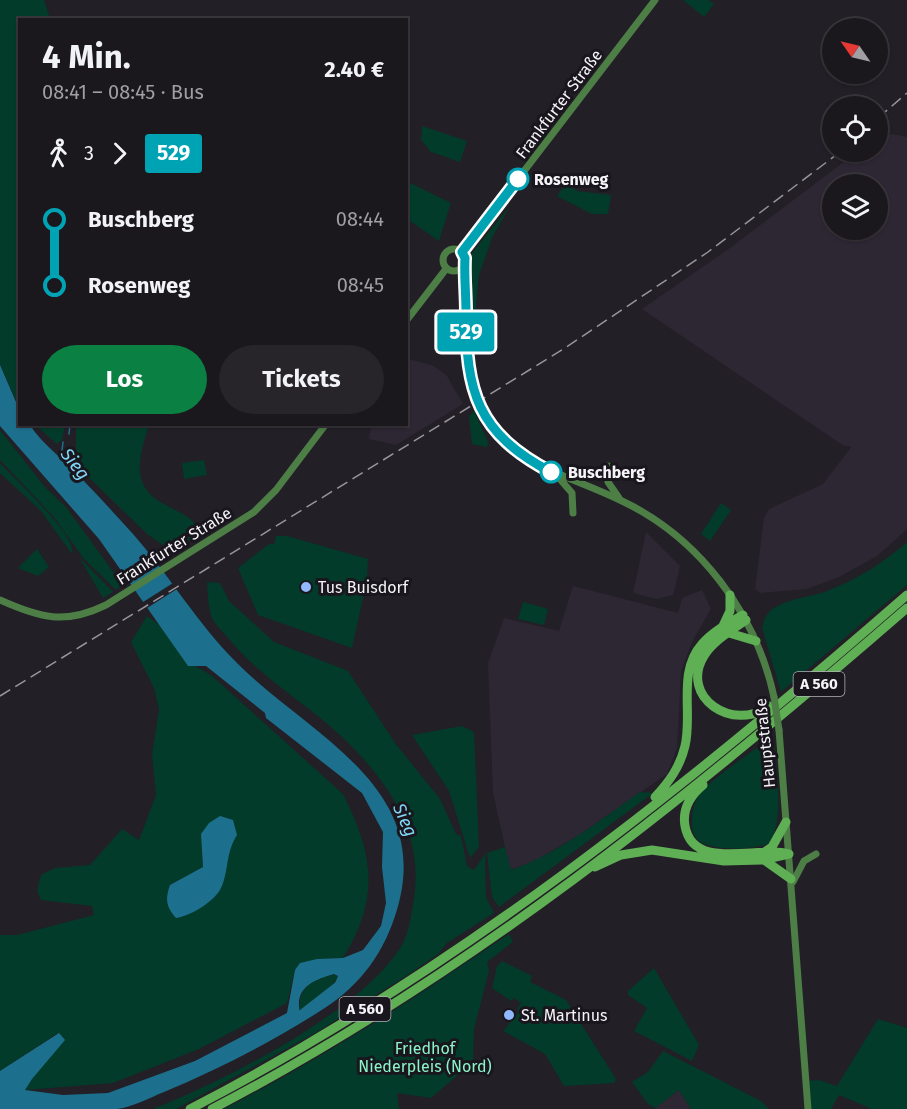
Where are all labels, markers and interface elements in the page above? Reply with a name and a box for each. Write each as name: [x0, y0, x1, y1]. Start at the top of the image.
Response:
north arrow: [822, 18, 888, 84]
map controls: [822, 18, 888, 240]
text: 4 Min.: [42, 37, 131, 77]
street label: Frankfurter Straße: [512, 46, 606, 162]
text: 2.40 €: [324, 56, 384, 83]
text: 08:41 – 08:45 · Bus: [42, 80, 204, 104]
button: locate: [822, 96, 888, 162]
icon: walk: [42, 137, 75, 170]
icon: forward: [103, 137, 136, 170]
text: 529: [157, 140, 190, 166]
text: 3: [84, 141, 94, 165]
marker: Rosenweg: [507, 168, 529, 190]
place label: Rosenweg: [534, 170, 609, 189]
button: layers: [822, 174, 888, 240]
text: Buschberg: [88, 206, 194, 233]
text: 08:44: [336, 207, 384, 231]
text: Rosenweg: [88, 272, 190, 299]
text: 08:45: [337, 273, 384, 297]
line badge: 529: [432, 312, 500, 352]
text: 529: [449, 319, 483, 345]
button: Los: [42, 345, 207, 414]
button: Tickets: [219, 345, 384, 414]
water label: Sieg: [55, 443, 94, 484]
marker: Buschberg: [540, 461, 562, 483]
place label: Buschberg: [568, 463, 645, 482]
street label: Frankfurter Straße: [113, 503, 235, 589]
place label: Tus Buisdorf: [318, 578, 410, 597]
marker: Tus Buisdorf: [299, 580, 313, 594]
road number: A 560: [794, 672, 844, 696]
street label: Hauptstraße: [751, 697, 779, 789]
water label: Sieg: [388, 799, 422, 840]
road number: A 560: [340, 997, 391, 1021]
place label: St. Martinus: [521, 1006, 607, 1025]
marker: St. Martinus: [502, 1008, 516, 1022]
park label: Friedhof Niederpleis (Nord): [358, 1039, 492, 1076]

